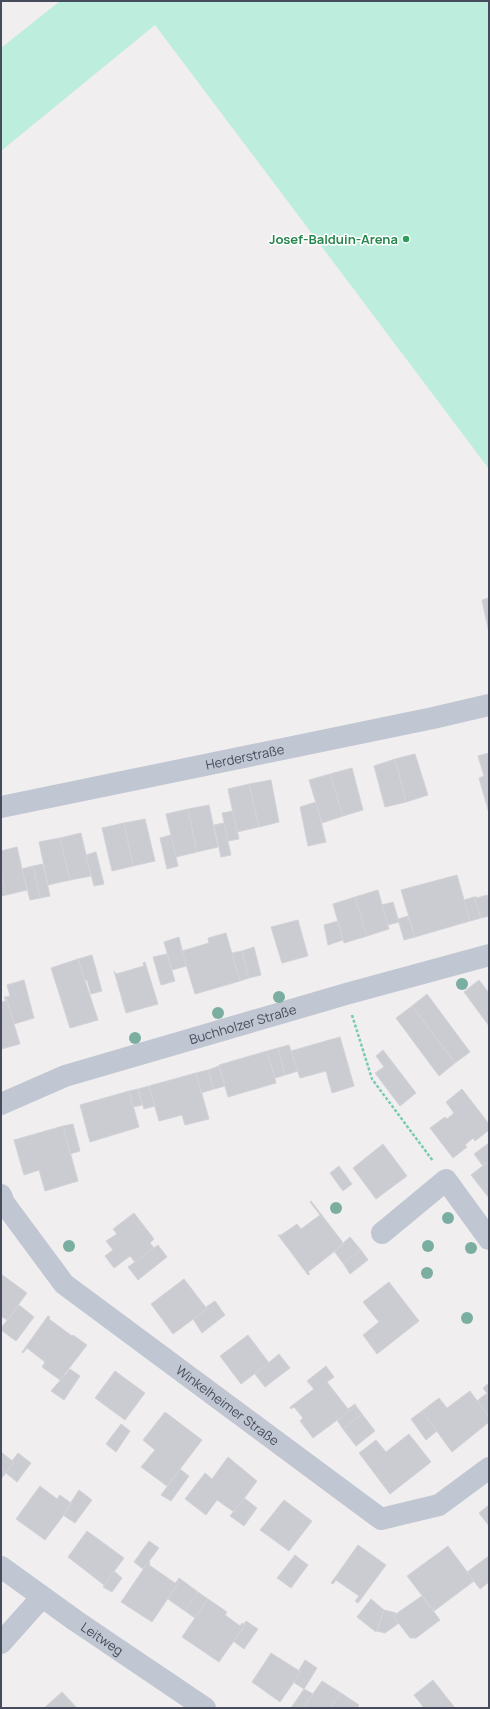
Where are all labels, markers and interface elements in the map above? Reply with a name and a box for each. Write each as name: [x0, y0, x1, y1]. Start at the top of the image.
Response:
place label: Josef-Balduin-Arena: [269, 230, 398, 248]
marker: Josef-Balduin-Arena: [401, 234, 411, 244]
street label: Herderstraße: [204, 740, 286, 774]
street label: Buchholzer Straße: [187, 1000, 299, 1048]
street label: Winkelheimer Straße: [172, 1361, 283, 1450]
street label: Leitweg: [77, 1618, 127, 1659]

